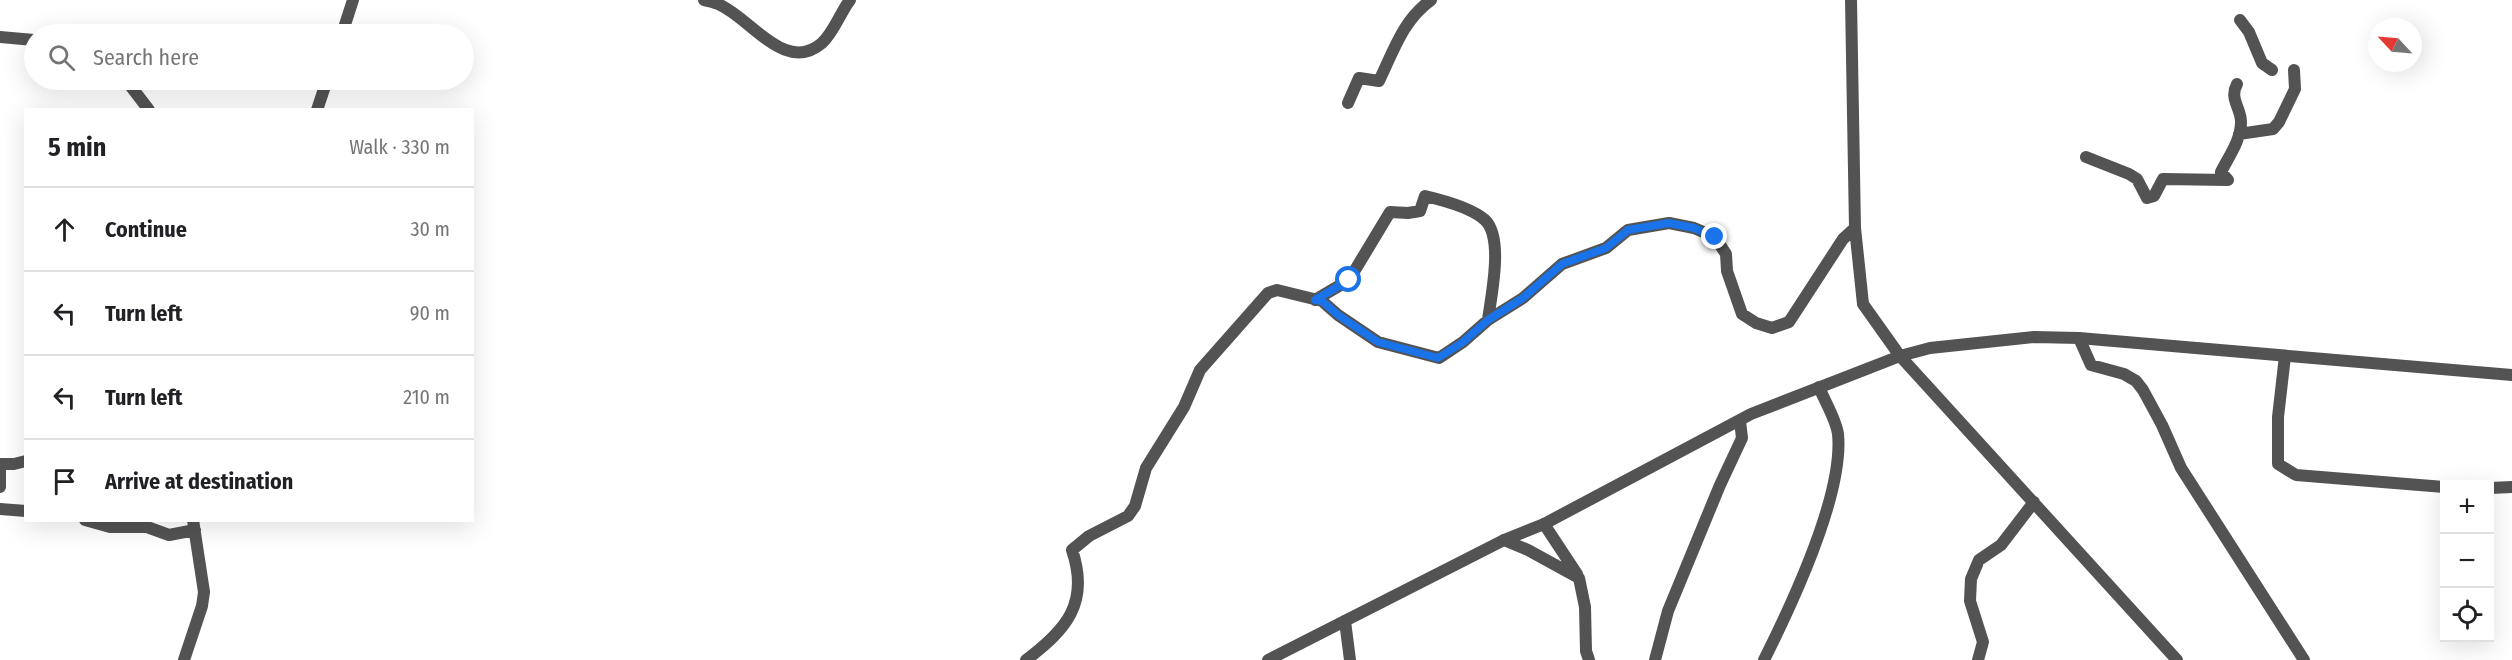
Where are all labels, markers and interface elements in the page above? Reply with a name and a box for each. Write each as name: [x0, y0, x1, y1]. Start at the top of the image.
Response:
north arrow: [2368, 18, 2422, 72]
search box: [24, 24, 474, 90]
icon: search: [45, 41, 78, 74]
text: Search here: [93, 44, 199, 71]
text: 5 min: [48, 132, 106, 163]
text: Walk · 330 m: [349, 135, 450, 159]
icon: ahead: [48, 213, 81, 246]
text: Continue: [105, 216, 187, 243]
text: 30 m: [410, 217, 450, 241]
route end: [1701, 223, 1727, 249]
route start: [1335, 266, 1361, 292]
icon: left: [48, 297, 81, 330]
text: Turn left: [105, 300, 183, 327]
text: 90 m: [410, 301, 450, 325]
icon: left: [48, 381, 81, 414]
text: Turn left: [105, 384, 183, 411]
text: 210 m: [403, 385, 450, 409]
icon: arrive: [48, 465, 81, 498]
text: Arrive at destination: [105, 468, 293, 495]
map controls: [2440, 480, 2494, 642]
button: +: [2440, 480, 2494, 534]
button: −: [2440, 534, 2494, 588]
button: locate: [2440, 588, 2494, 642]

